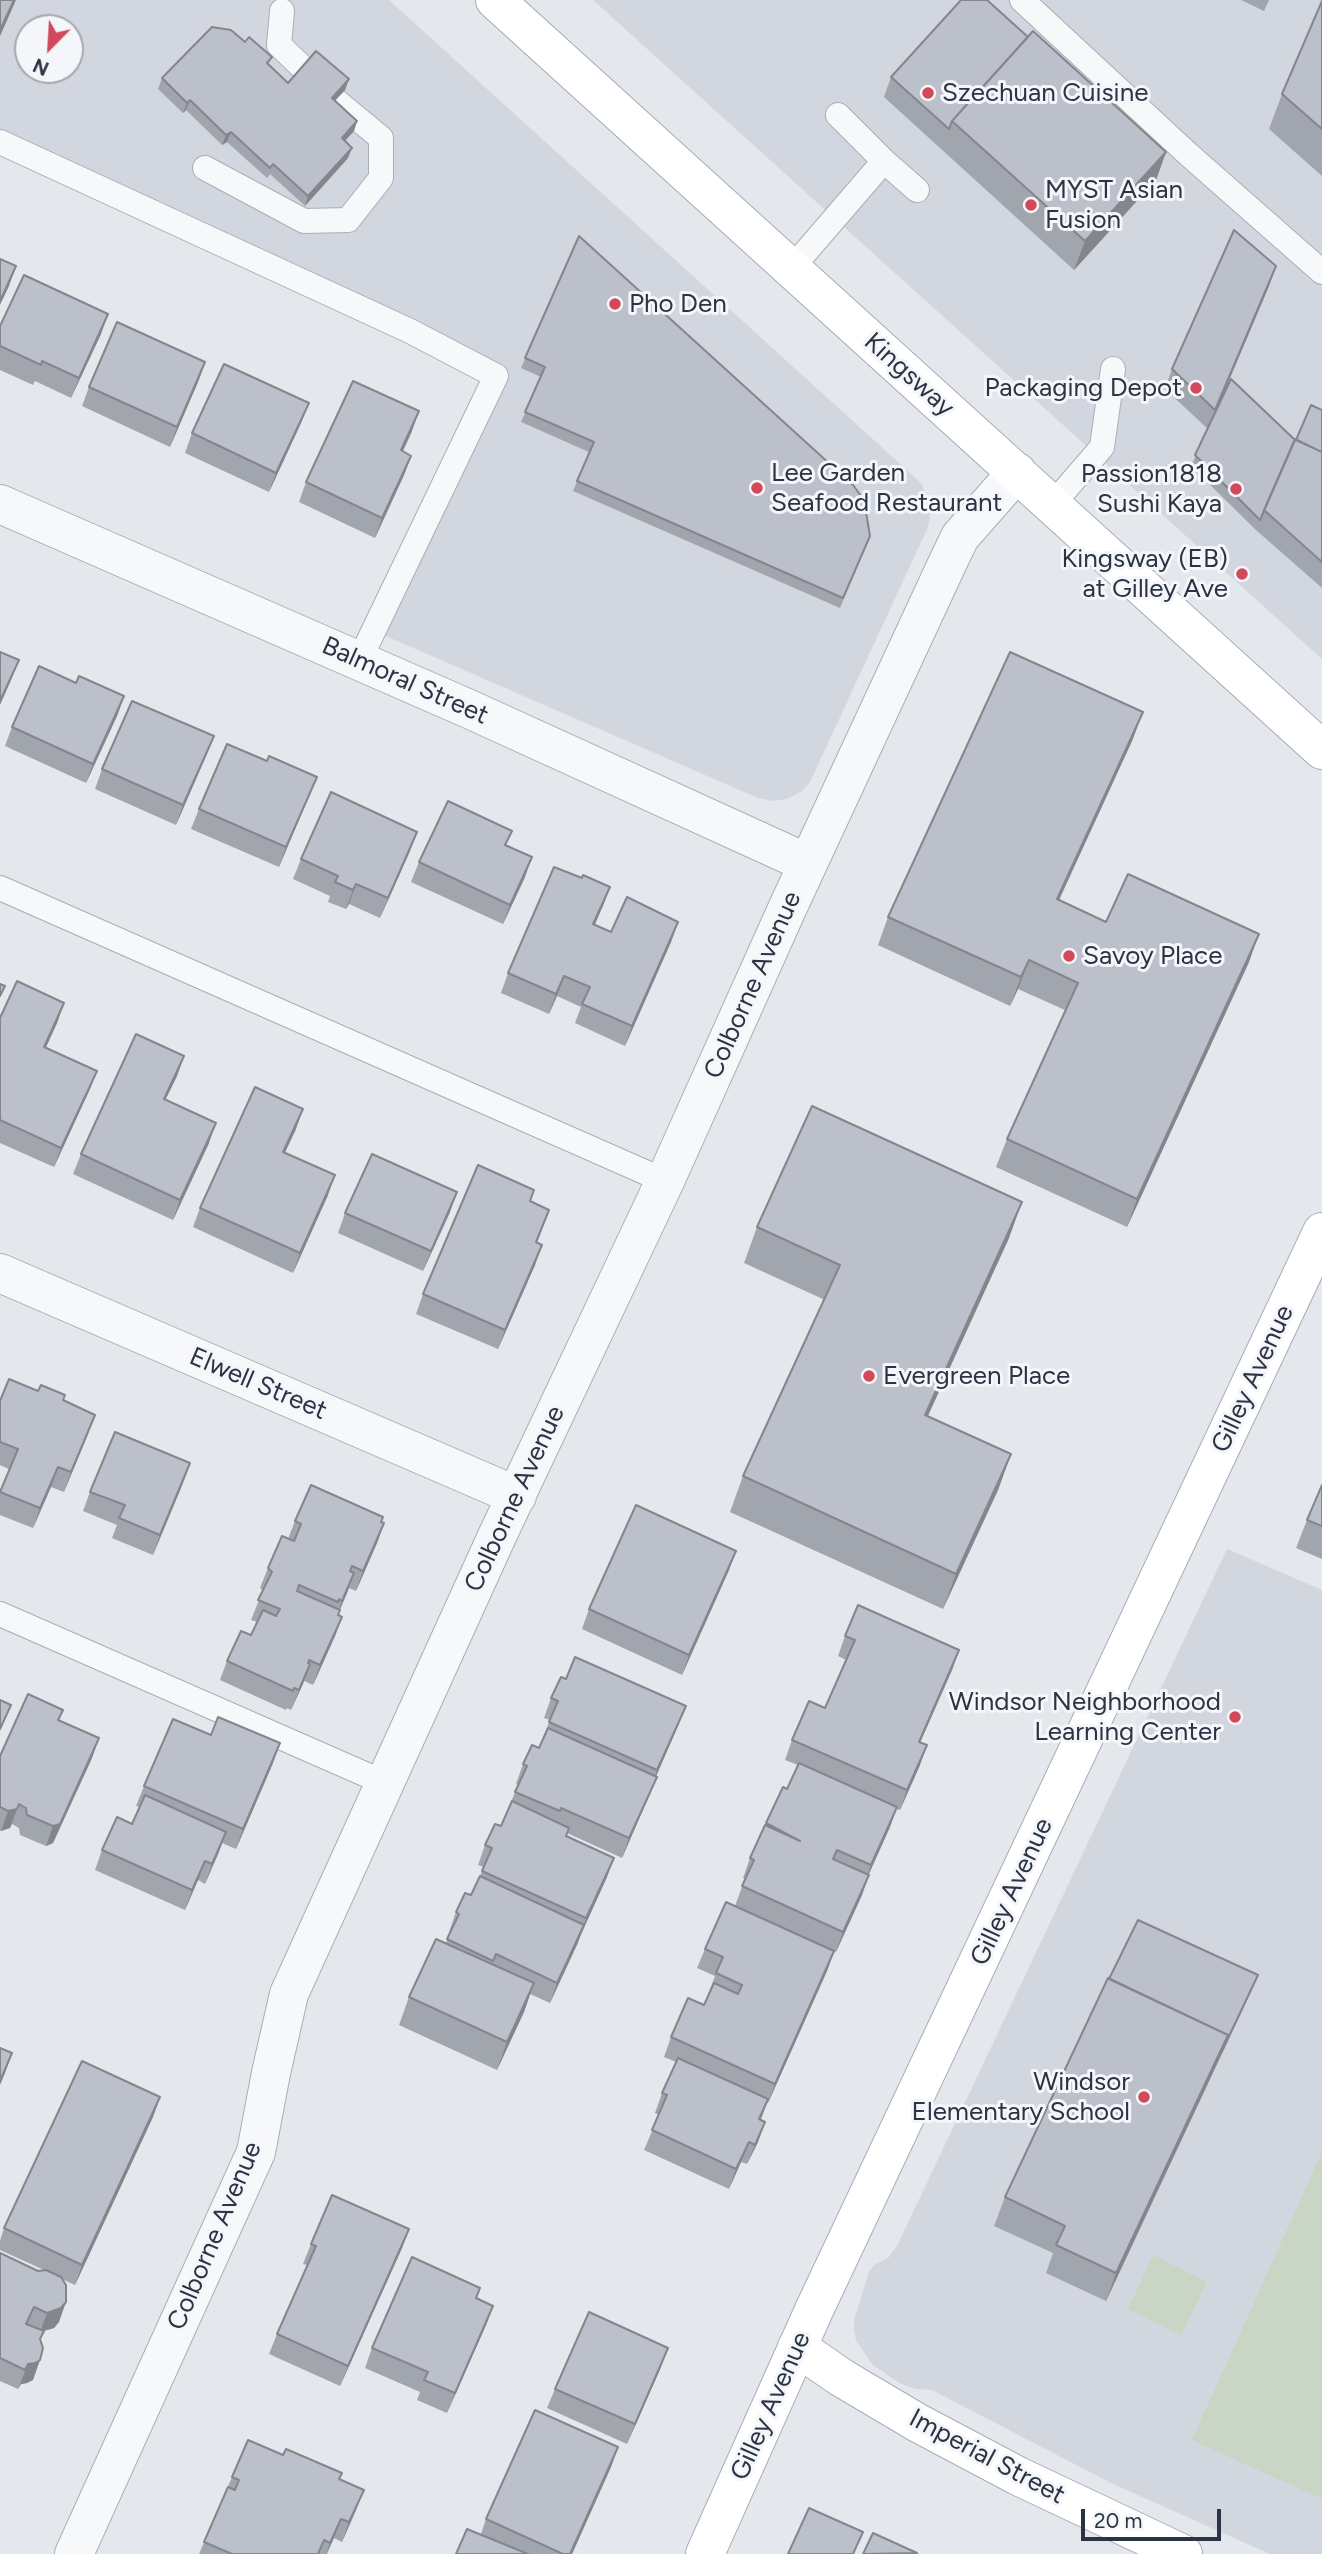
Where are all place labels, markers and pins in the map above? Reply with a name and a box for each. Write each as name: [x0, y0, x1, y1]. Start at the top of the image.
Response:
place label: Szechuan Cuisine: [942, 77, 1148, 109]
marker: Szechuan Cuisine: [920, 85, 936, 101]
place label: MYST Asian Fusion: [1045, 174, 1183, 235]
marker: MYST Asian Fusion: [1023, 197, 1039, 213]
place label: Pho Den: [629, 288, 727, 320]
marker: Pho Den: [607, 296, 623, 312]
place label: Packaging Depot: [984, 372, 1182, 404]
marker: Packaging Depot: [1188, 380, 1204, 396]
place label: Lee Garden Seafood Restaurant: [771, 457, 1002, 518]
place label: Passion1818 Sushi Kaya: [1081, 458, 1222, 520]
marker: Lee Garden Seafood Restaurant: [749, 480, 765, 496]
marker: Passion1818 Sushi Kaya: [1228, 481, 1244, 497]
place label: Kingsway (EB) at Gilley Ave: [1061, 543, 1228, 604]
marker: Kingsway (EB) at Gilley Ave: [1234, 566, 1250, 582]
place label: Savoy Place: [1083, 940, 1222, 972]
marker: Savoy Place: [1061, 948, 1077, 964]
place label: Evergreen Place: [883, 1360, 1070, 1392]
marker: Evergreen Place: [861, 1368, 877, 1384]
place label: Windsor Neighborhood Learning Center: [949, 1686, 1221, 1748]
marker: Windsor Neighborhood Learning Center: [1227, 1709, 1243, 1725]
place label: Windsor Elementary School: [912, 2066, 1130, 2128]
marker: Windsor Elementary School: [1136, 2089, 1152, 2105]

